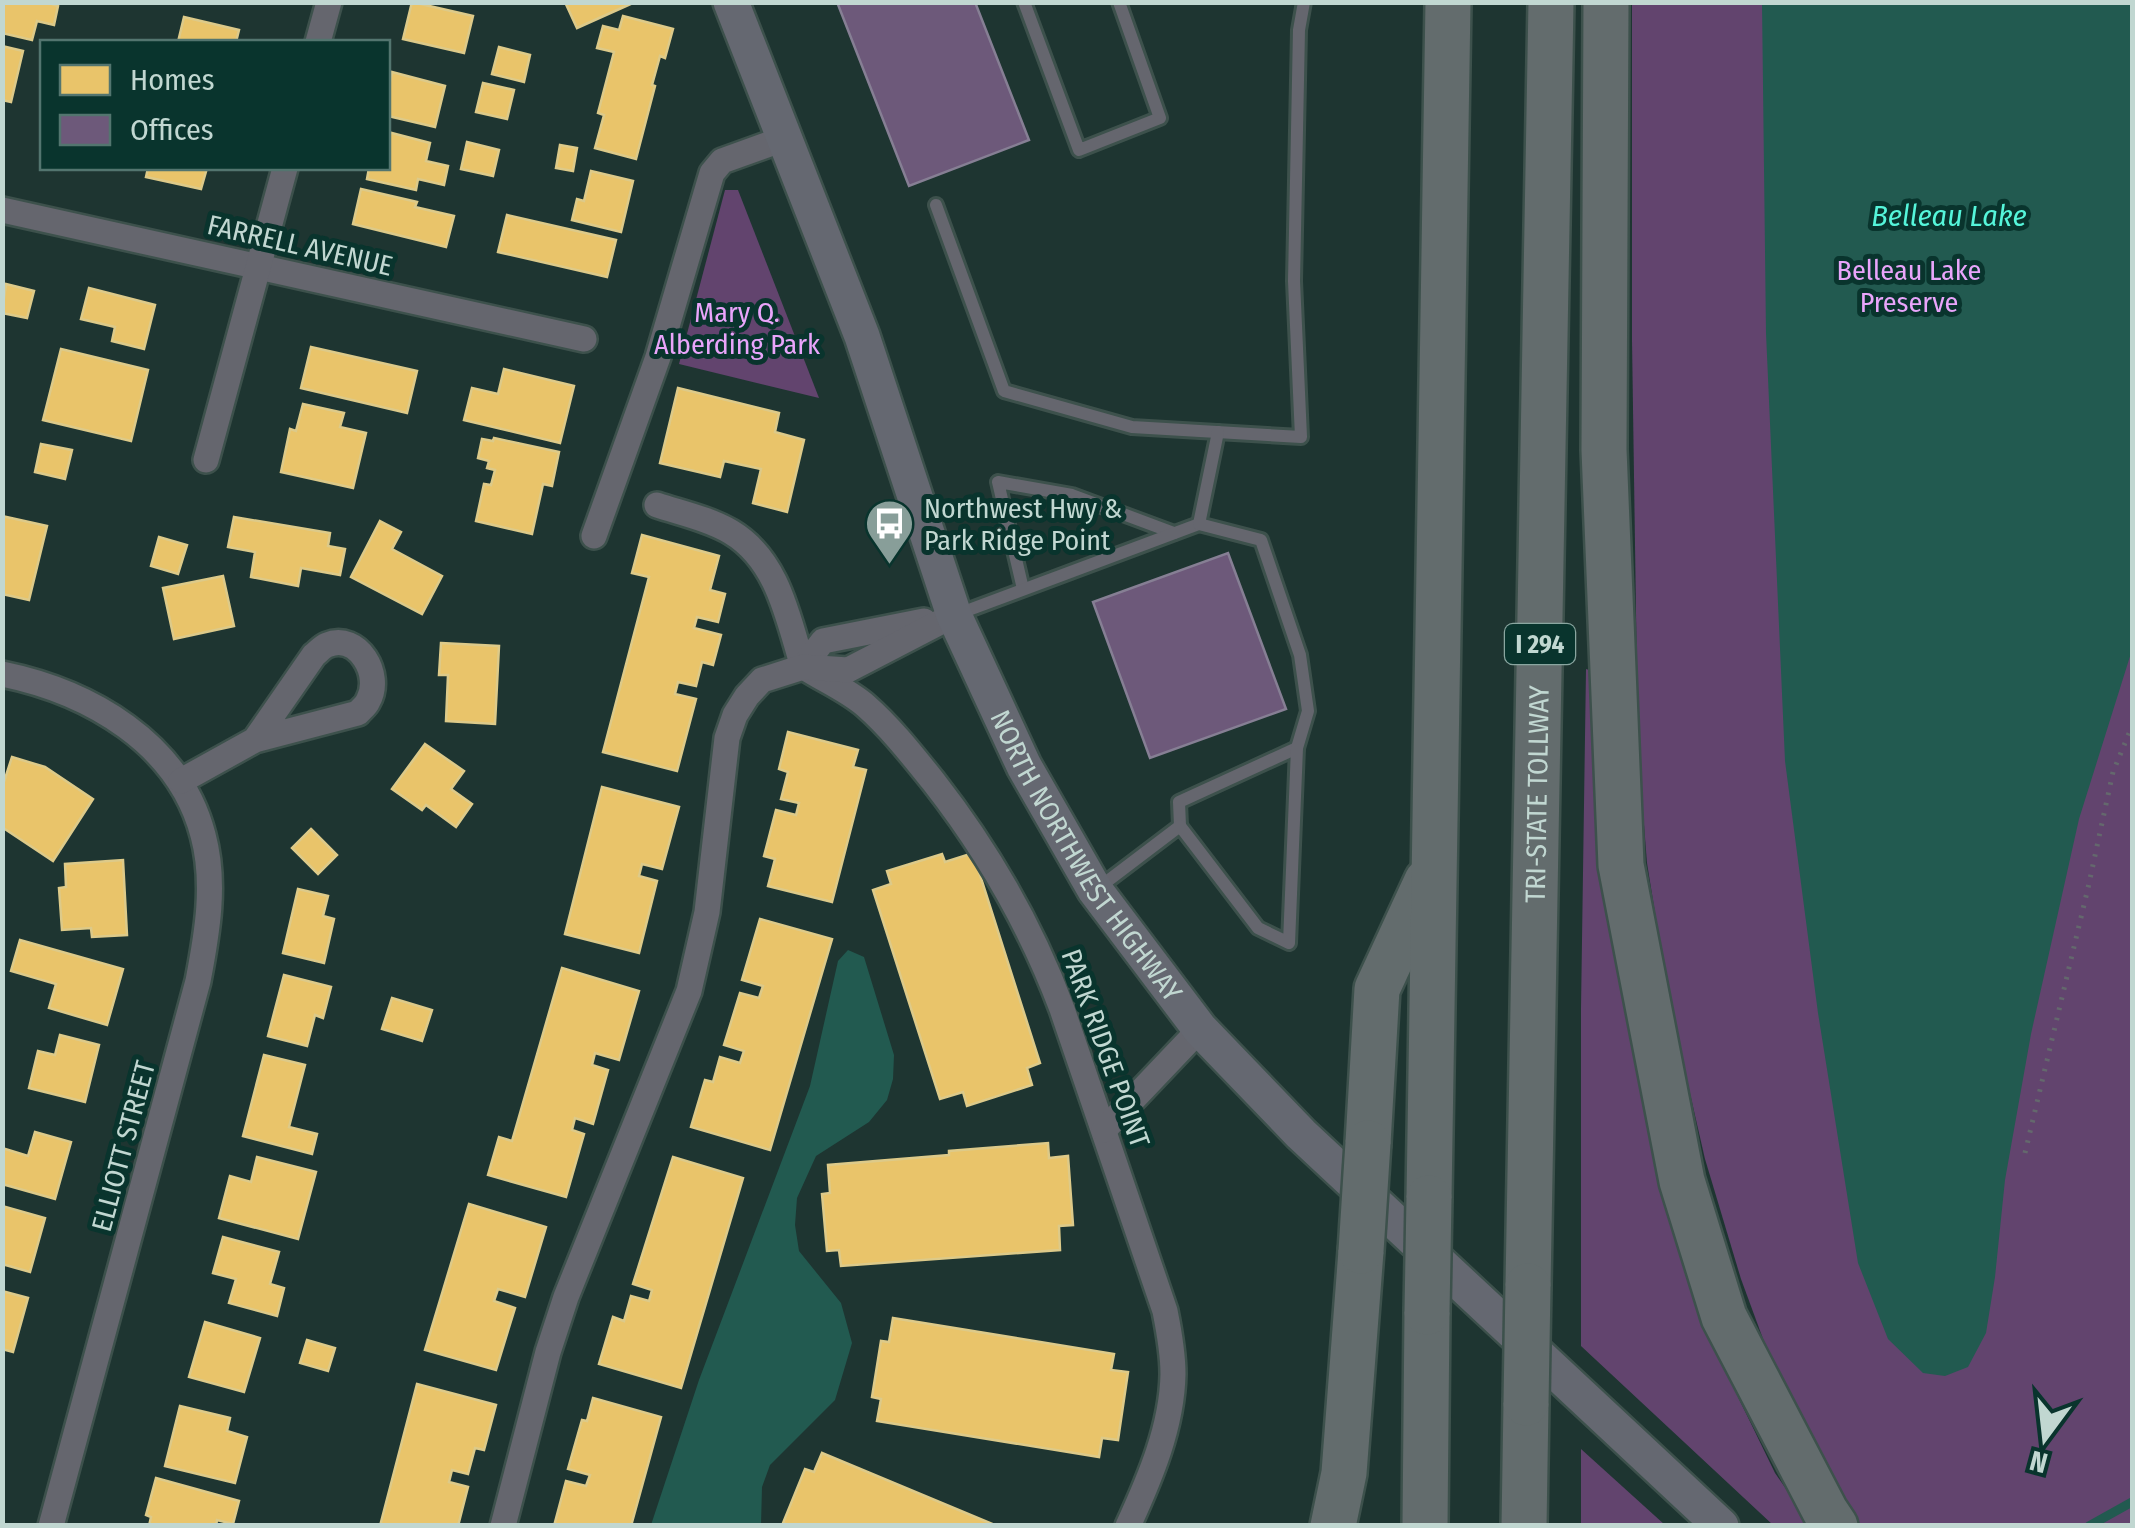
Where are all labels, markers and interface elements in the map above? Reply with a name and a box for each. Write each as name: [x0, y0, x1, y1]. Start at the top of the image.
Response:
legend: [40, 40, 390, 170]
text: Homes: [130, 62, 215, 98]
text: Offices: [130, 112, 214, 148]
water label: Belleau Lake: [1871, 198, 2027, 234]
street label: FARRELL AVENUE: [204, 208, 396, 283]
park label: Belleau Lake Preserve: [1837, 254, 1981, 319]
park label: Mary Q. Alberding Park: [654, 296, 821, 361]
place label: Northwest Hwy & Park Ridge Point: [924, 492, 1122, 557]
bus stop icon: Northwest Hwy & Park Ridge Point: [863, 498, 915, 566]
road number: I 294: [1505, 624, 1575, 664]
street label: TRI-STATE TOLLWAY: [1519, 685, 1556, 903]
street label: NORTH NORTHWEST HIGHWAY: [983, 705, 1189, 1008]
street label: PARK RIDGE POINT: [1054, 945, 1157, 1152]
street label: ELLIOTT STREET: [85, 1057, 162, 1235]
north arrow: [1995, 1388, 2095, 1488]
text: N: [2026, 1444, 2051, 1480]

